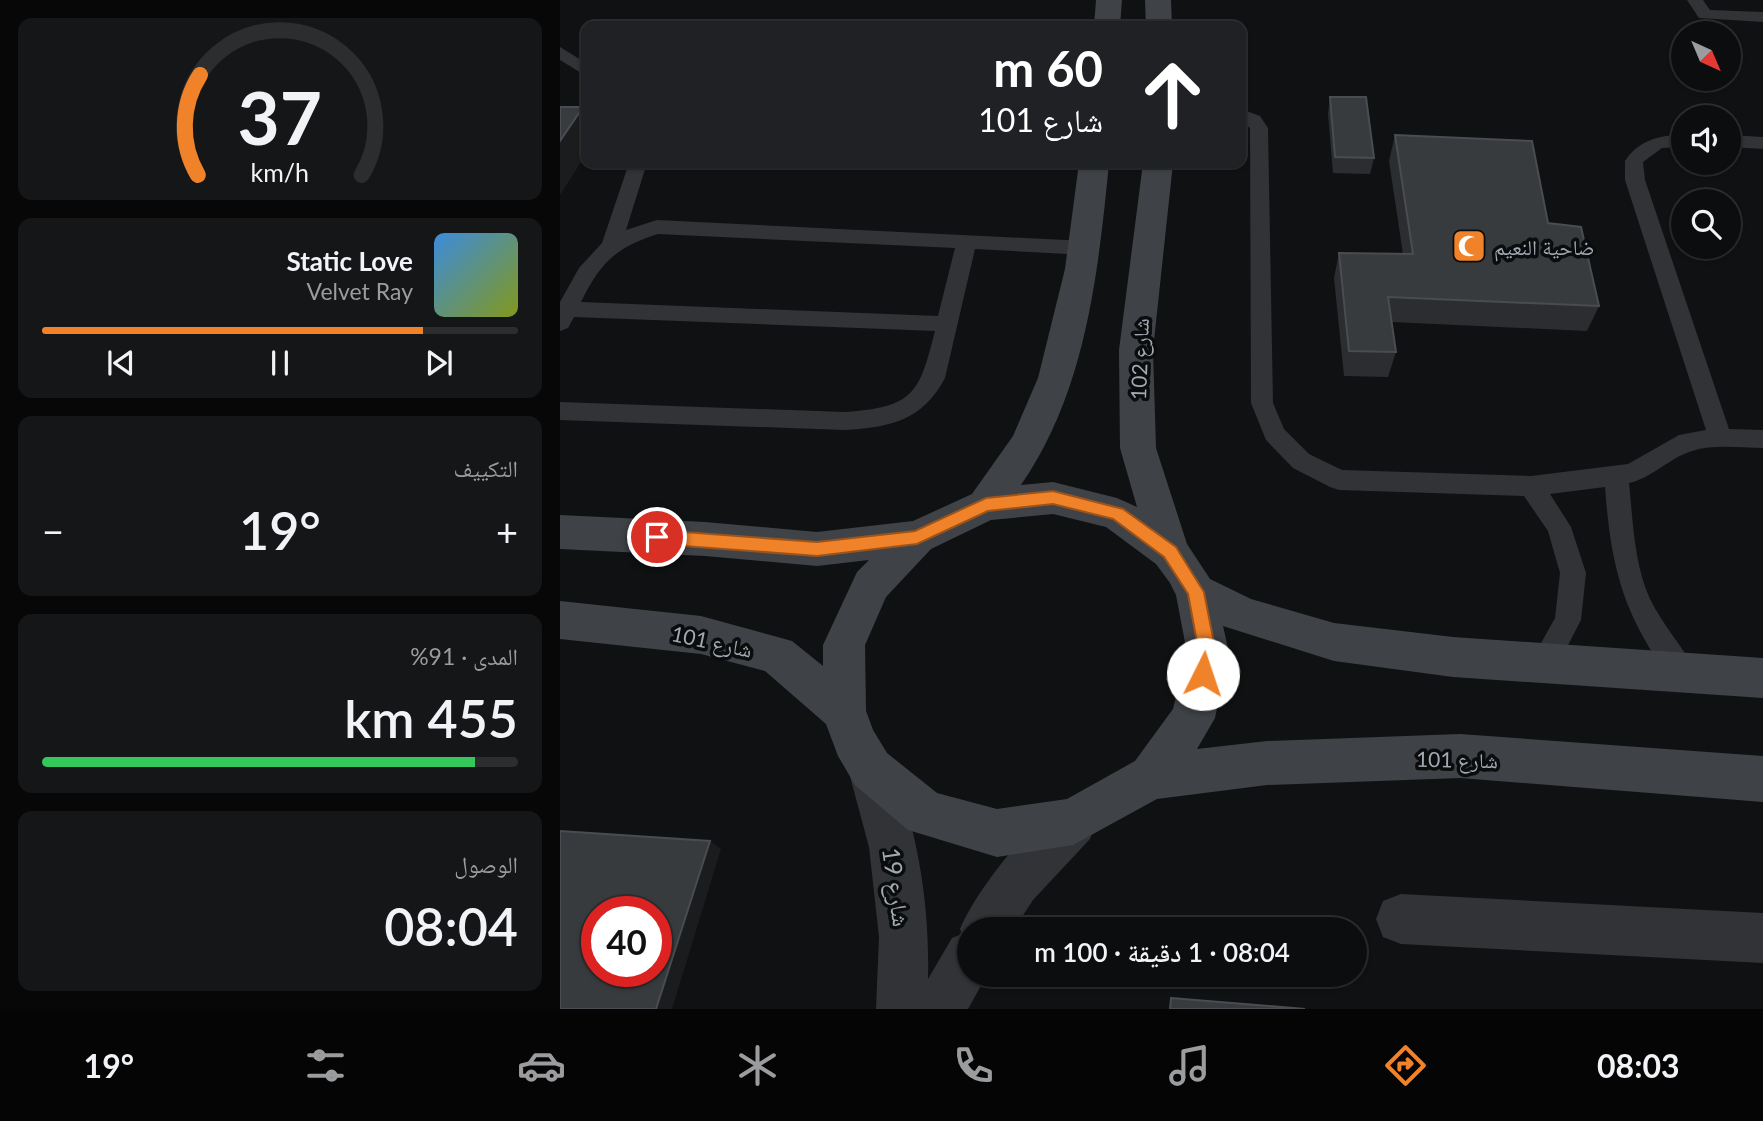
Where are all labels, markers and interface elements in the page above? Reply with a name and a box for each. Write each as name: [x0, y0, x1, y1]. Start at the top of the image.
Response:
north arrow: [1671, 21, 1741, 91]
map controls: [1671, 21, 1741, 259]
text: 60 m: [993, 39, 1103, 97]
icon: ahead: [1127, 49, 1218, 140]
text: 37: [238, 73, 322, 161]
text: شارع 101: [978, 100, 1103, 139]
button: sound: [1671, 105, 1741, 175]
text: km/h: [251, 157, 309, 187]
button: search: [1671, 189, 1741, 259]
mosque icon: ضاحية النعيم: [1450, 227, 1488, 265]
place label: ضاحية النعيم: [1494, 234, 1595, 262]
text: Static Love: [286, 245, 413, 277]
text: Velvet Ray: [307, 277, 413, 305]
street label: شارع 102: [1125, 318, 1155, 400]
icon: previous: [102, 344, 140, 382]
icon: pause: [261, 344, 299, 382]
icon: next: [420, 344, 458, 382]
text: التكييف: [453, 454, 518, 482]
text: 19°: [239, 499, 321, 561]
pin: [627, 507, 687, 567]
text: −: [42, 508, 64, 554]
text: +: [496, 508, 518, 554]
icon: arrive: [638, 518, 676, 556]
street label: شارع 101: [669, 620, 755, 664]
position arrow: [1166, 637, 1240, 711]
text: المدى · 91%: [410, 642, 518, 670]
text: 455 km: [344, 687, 518, 749]
street label: شارع 101: [1416, 746, 1498, 774]
street label: شارع 19: [875, 846, 917, 929]
text: الوصول: [454, 850, 518, 878]
text: 08:04: [384, 895, 518, 957]
speed limit sign: 40: [581, 896, 672, 987]
text: 08:04 · 1 دقيقة · 100 m: [1034, 936, 1290, 968]
icon: filters: [301, 1041, 350, 1090]
icon: car: [517, 1041, 566, 1090]
icon: climate: [733, 1041, 782, 1090]
icon: phone: [949, 1041, 998, 1090]
icon: music: [1165, 1041, 1214, 1090]
icon: directions: [1381, 1041, 1430, 1090]
text: 19°: [84, 1046, 134, 1085]
text: 08:03: [1597, 1046, 1680, 1085]

